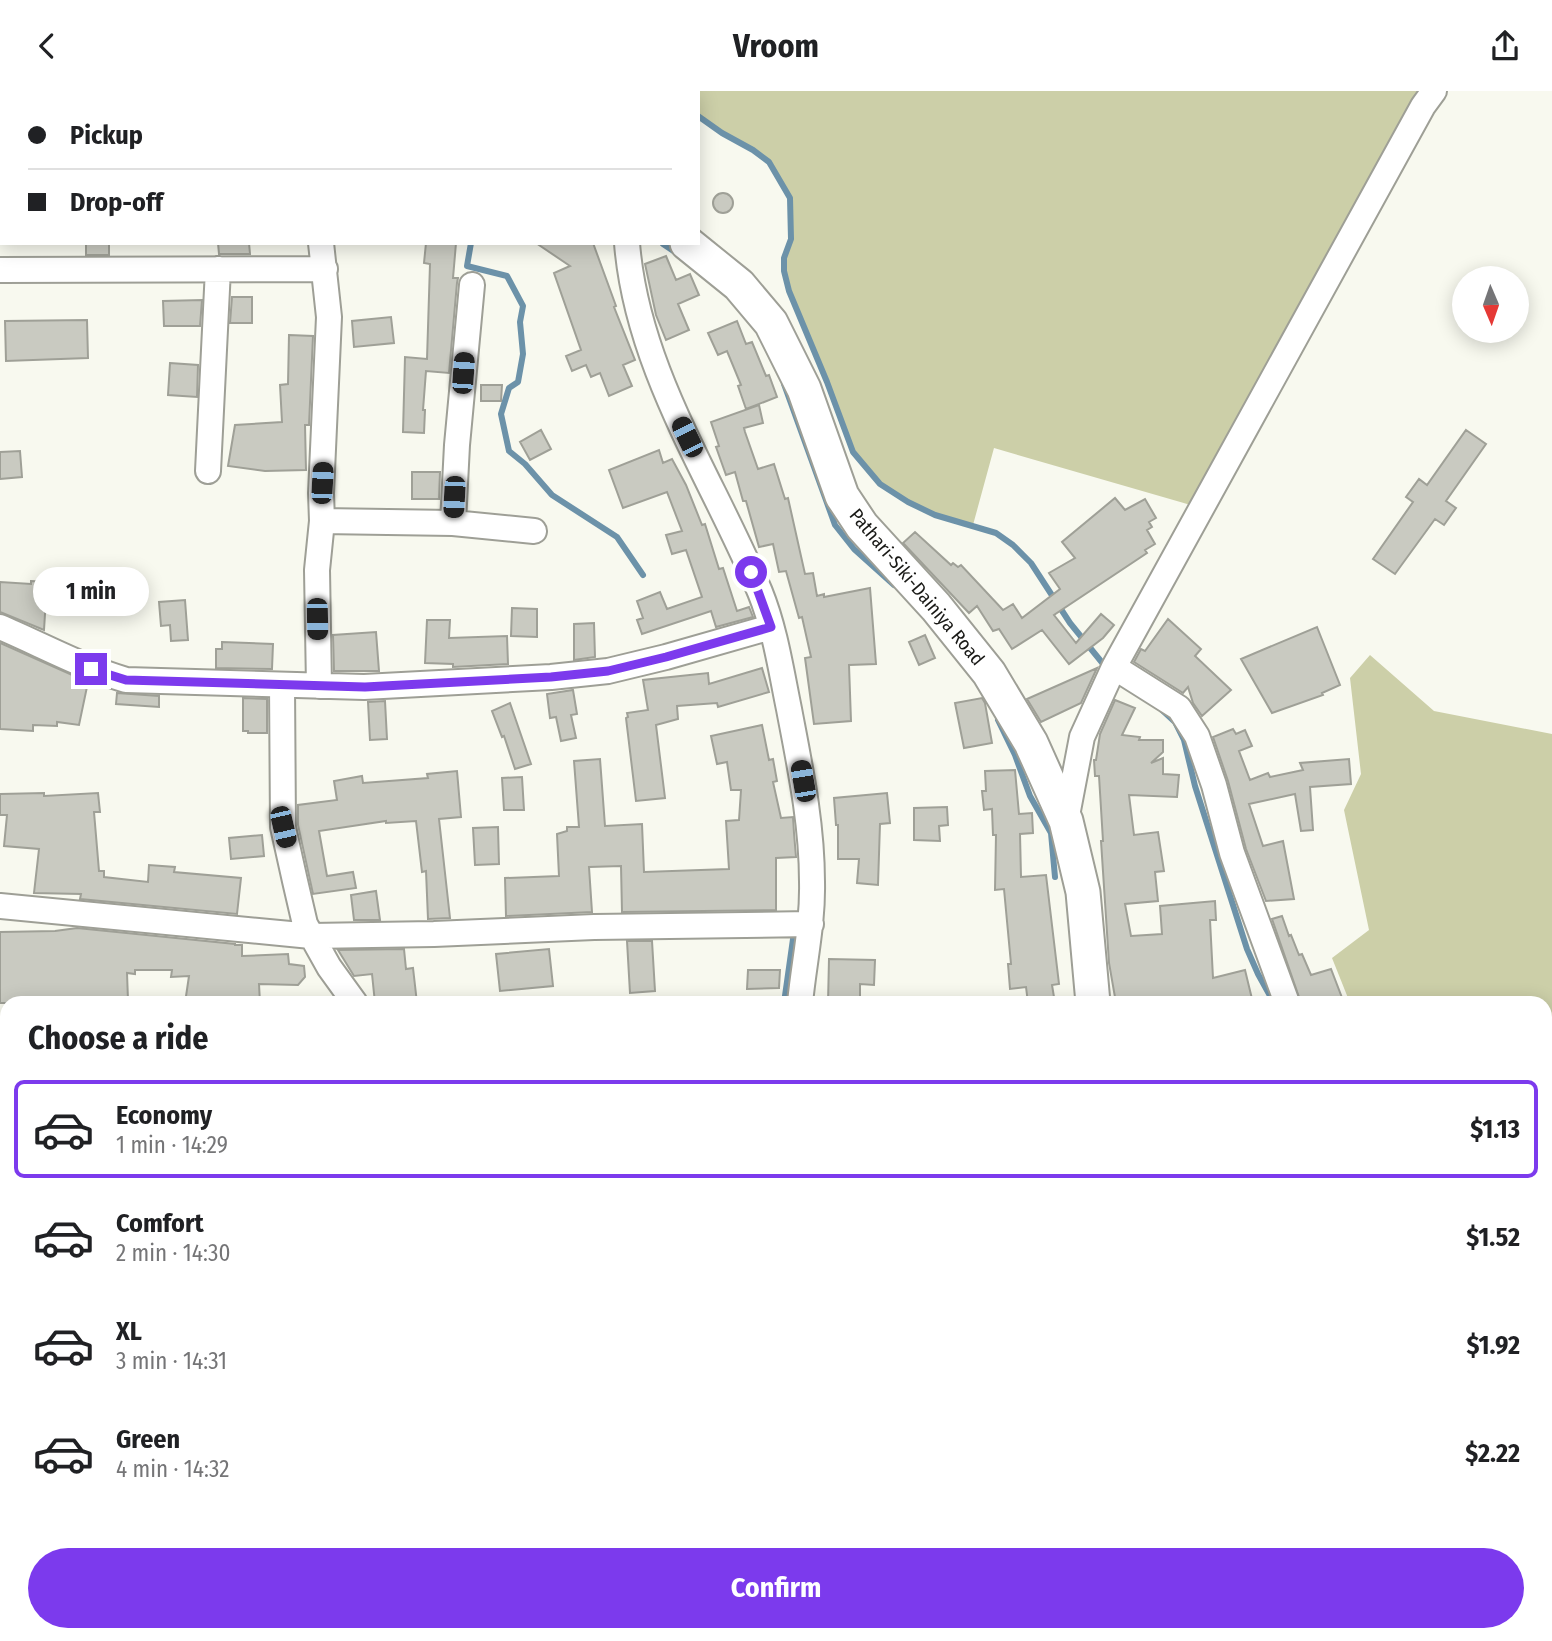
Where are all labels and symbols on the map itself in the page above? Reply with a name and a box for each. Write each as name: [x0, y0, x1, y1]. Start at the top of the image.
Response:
north arrow: [1452, 266, 1530, 343]
car: [452, 351, 475, 395]
car: [669, 414, 706, 460]
car: [311, 461, 334, 505]
car: [443, 475, 466, 519]
street label: Pathari-Siki-Dainiya Road: [845, 504, 989, 670]
route start: [735, 556, 767, 588]
callout: 1 min: [33, 567, 149, 617]
car: [307, 598, 328, 640]
route end: [75, 653, 107, 685]
car: [790, 758, 817, 804]
car: [269, 804, 298, 850]

